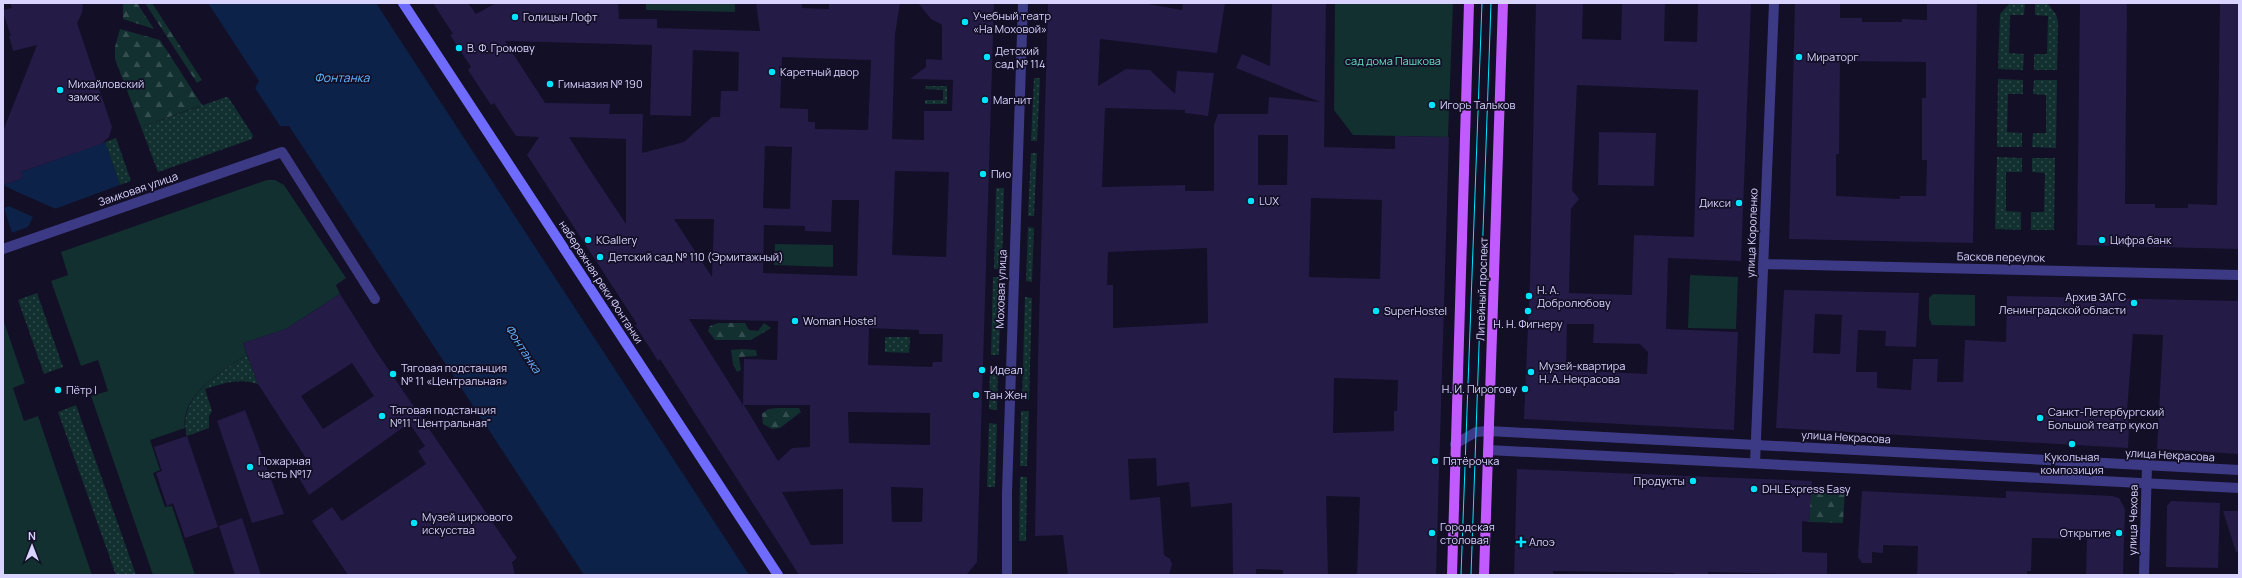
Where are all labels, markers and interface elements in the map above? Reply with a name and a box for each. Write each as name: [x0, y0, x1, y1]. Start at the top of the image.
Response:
place label: Учебный театр «На Моховой»: [973, 8, 1051, 36]
place label: Голицын Лофт: [523, 9, 598, 24]
marker: Голицын Лофт: [510, 12, 520, 22]
marker: Учебный театр «На Моховой»: [960, 17, 970, 27]
place label: В. Ф. Громову: [467, 40, 535, 55]
marker: В. Ф. Громову: [454, 43, 464, 53]
place label: Детский сад № 114: [995, 43, 1045, 71]
place label: Мираторг: [1807, 49, 1859, 64]
marker: Детский сад № 114: [982, 52, 992, 62]
marker: Мираторг: [1794, 52, 1804, 62]
park label: сад дома Пашкова: [1345, 53, 1441, 68]
place label: Каретный двор: [780, 64, 859, 79]
marker: Каретный двор: [767, 67, 777, 77]
water label: Фонтанка: [315, 69, 371, 86]
place label: Михайловский замок: [68, 76, 144, 104]
place label: Гимназия № 190: [558, 76, 643, 91]
marker: Гимназия № 190: [545, 79, 555, 89]
marker: Михайловский замок: [55, 85, 65, 95]
place label: Магнит: [993, 92, 1032, 107]
marker: Магнит: [980, 95, 990, 105]
place label: Игорь Тальков: [1440, 97, 1516, 112]
marker: Игорь Тальков: [1427, 100, 1437, 110]
place label: Пио: [991, 166, 1012, 181]
street label: Замковая улица: [96, 168, 180, 209]
marker: Пио: [978, 169, 988, 179]
street label: улица Короленко: [1742, 187, 1761, 278]
place label: LUX: [1259, 193, 1279, 208]
place label: Дикси: [1699, 195, 1731, 210]
marker: LUX: [1246, 196, 1256, 206]
marker: Дикси: [1734, 198, 1744, 208]
street label: набережная реки Фонтанки: [556, 217, 647, 346]
place label: KGallery: [596, 232, 637, 247]
place label: Цифра банк: [2110, 232, 2172, 247]
marker: KGallery: [583, 235, 593, 245]
marker: Цифра банк: [2097, 235, 2107, 245]
street label: Литейный проспект: [1472, 237, 1491, 341]
street label: Басков переулок: [1957, 248, 2046, 265]
place label: Детский сад № 110 (Эрмитажный): [608, 249, 784, 264]
street label: Моховая улица: [992, 249, 1009, 329]
marker: Детский сад № 110 (Эрмитажный): [595, 252, 605, 262]
place label: Н. А. Добролюбову: [1537, 282, 1611, 310]
place label: Архив ЗАГС Ленинградской области: [1999, 289, 2126, 317]
marker: Н. А. Добролюбову: [1524, 291, 1534, 301]
marker: Архив ЗАГС Ленинградской области: [2129, 298, 2139, 308]
place label: SuperHostel: [1384, 303, 1447, 318]
marker: SuperHostel: [1371, 306, 1381, 316]
marker: Н. Н. Фигнеру: [1523, 306, 1533, 316]
place label: Woman Hostel: [803, 313, 876, 328]
marker: Woman Hostel: [790, 316, 800, 326]
place label: Н. Н. Фигнеру: [1493, 316, 1563, 331]
water label: Фонтанка: [501, 321, 546, 378]
place label: Музей-квартира Н. А. Некрасова: [1539, 358, 1625, 386]
place label: Тяговая подстанция № 11 «Центральная»: [401, 360, 508, 388]
place label: Идеал: [990, 362, 1023, 377]
marker: Идеал: [977, 365, 987, 375]
marker: Музей-квартира Н. А. Некрасова: [1526, 367, 1536, 377]
marker: Тяговая подстанция № 11 «Центральная»: [388, 369, 398, 379]
place label: Н. И. Пирогову: [1442, 381, 1517, 396]
place label: Пётр I: [66, 382, 97, 397]
marker: Н. И. Пирогову: [1520, 384, 1530, 394]
marker: Пётр I: [53, 385, 63, 395]
place label: Тан Жен: [984, 387, 1027, 402]
marker: Тан Жен: [971, 390, 981, 400]
place label: Тяговая подстанция №11 "Центральная": [390, 402, 496, 430]
place label: Санкт-Петербургский Большой театр кукол: [2048, 404, 2164, 432]
marker: Тяговая подстанция №11 "Центральная": [377, 411, 387, 421]
marker: Санкт-Петербургский Большой театр кукол: [2035, 413, 2045, 423]
street label: улица Некрасова: [1801, 427, 1891, 446]
marker: Кyкольная композиция: [2067, 439, 2077, 449]
street label: улица Некрасова: [2125, 445, 2215, 464]
place label: Кyкольная композиция: [2040, 449, 2104, 477]
place label: Пожарная часть №17: [258, 453, 312, 481]
place label: Пятёрочка: [1443, 453, 1499, 468]
marker: Пятёрочка: [1430, 456, 1440, 466]
marker: Пожарная часть №17: [245, 462, 255, 472]
place label: Продукты: [1634, 473, 1685, 488]
marker: Продукты: [1688, 476, 1698, 486]
place label: DHL Express Easy: [1762, 481, 1851, 496]
marker: DHL Express Easy: [1749, 484, 1759, 494]
street label: улица Чехова: [2124, 485, 2141, 555]
place label: Музей циркового искусства: [422, 509, 513, 537]
marker: Музей циркового искусства: [409, 518, 419, 528]
place label: Городская столовая: [1440, 519, 1495, 547]
place label: Открытие: [2060, 525, 2112, 540]
north arrow: [12, 526, 52, 566]
text: N: [28, 528, 36, 543]
marker: Городская столовая: [1427, 528, 1437, 538]
marker: Открытие: [2114, 528, 2124, 538]
place label: Алоэ: [1529, 534, 1555, 549]
marker: Алоэ: [1516, 537, 1526, 547]

